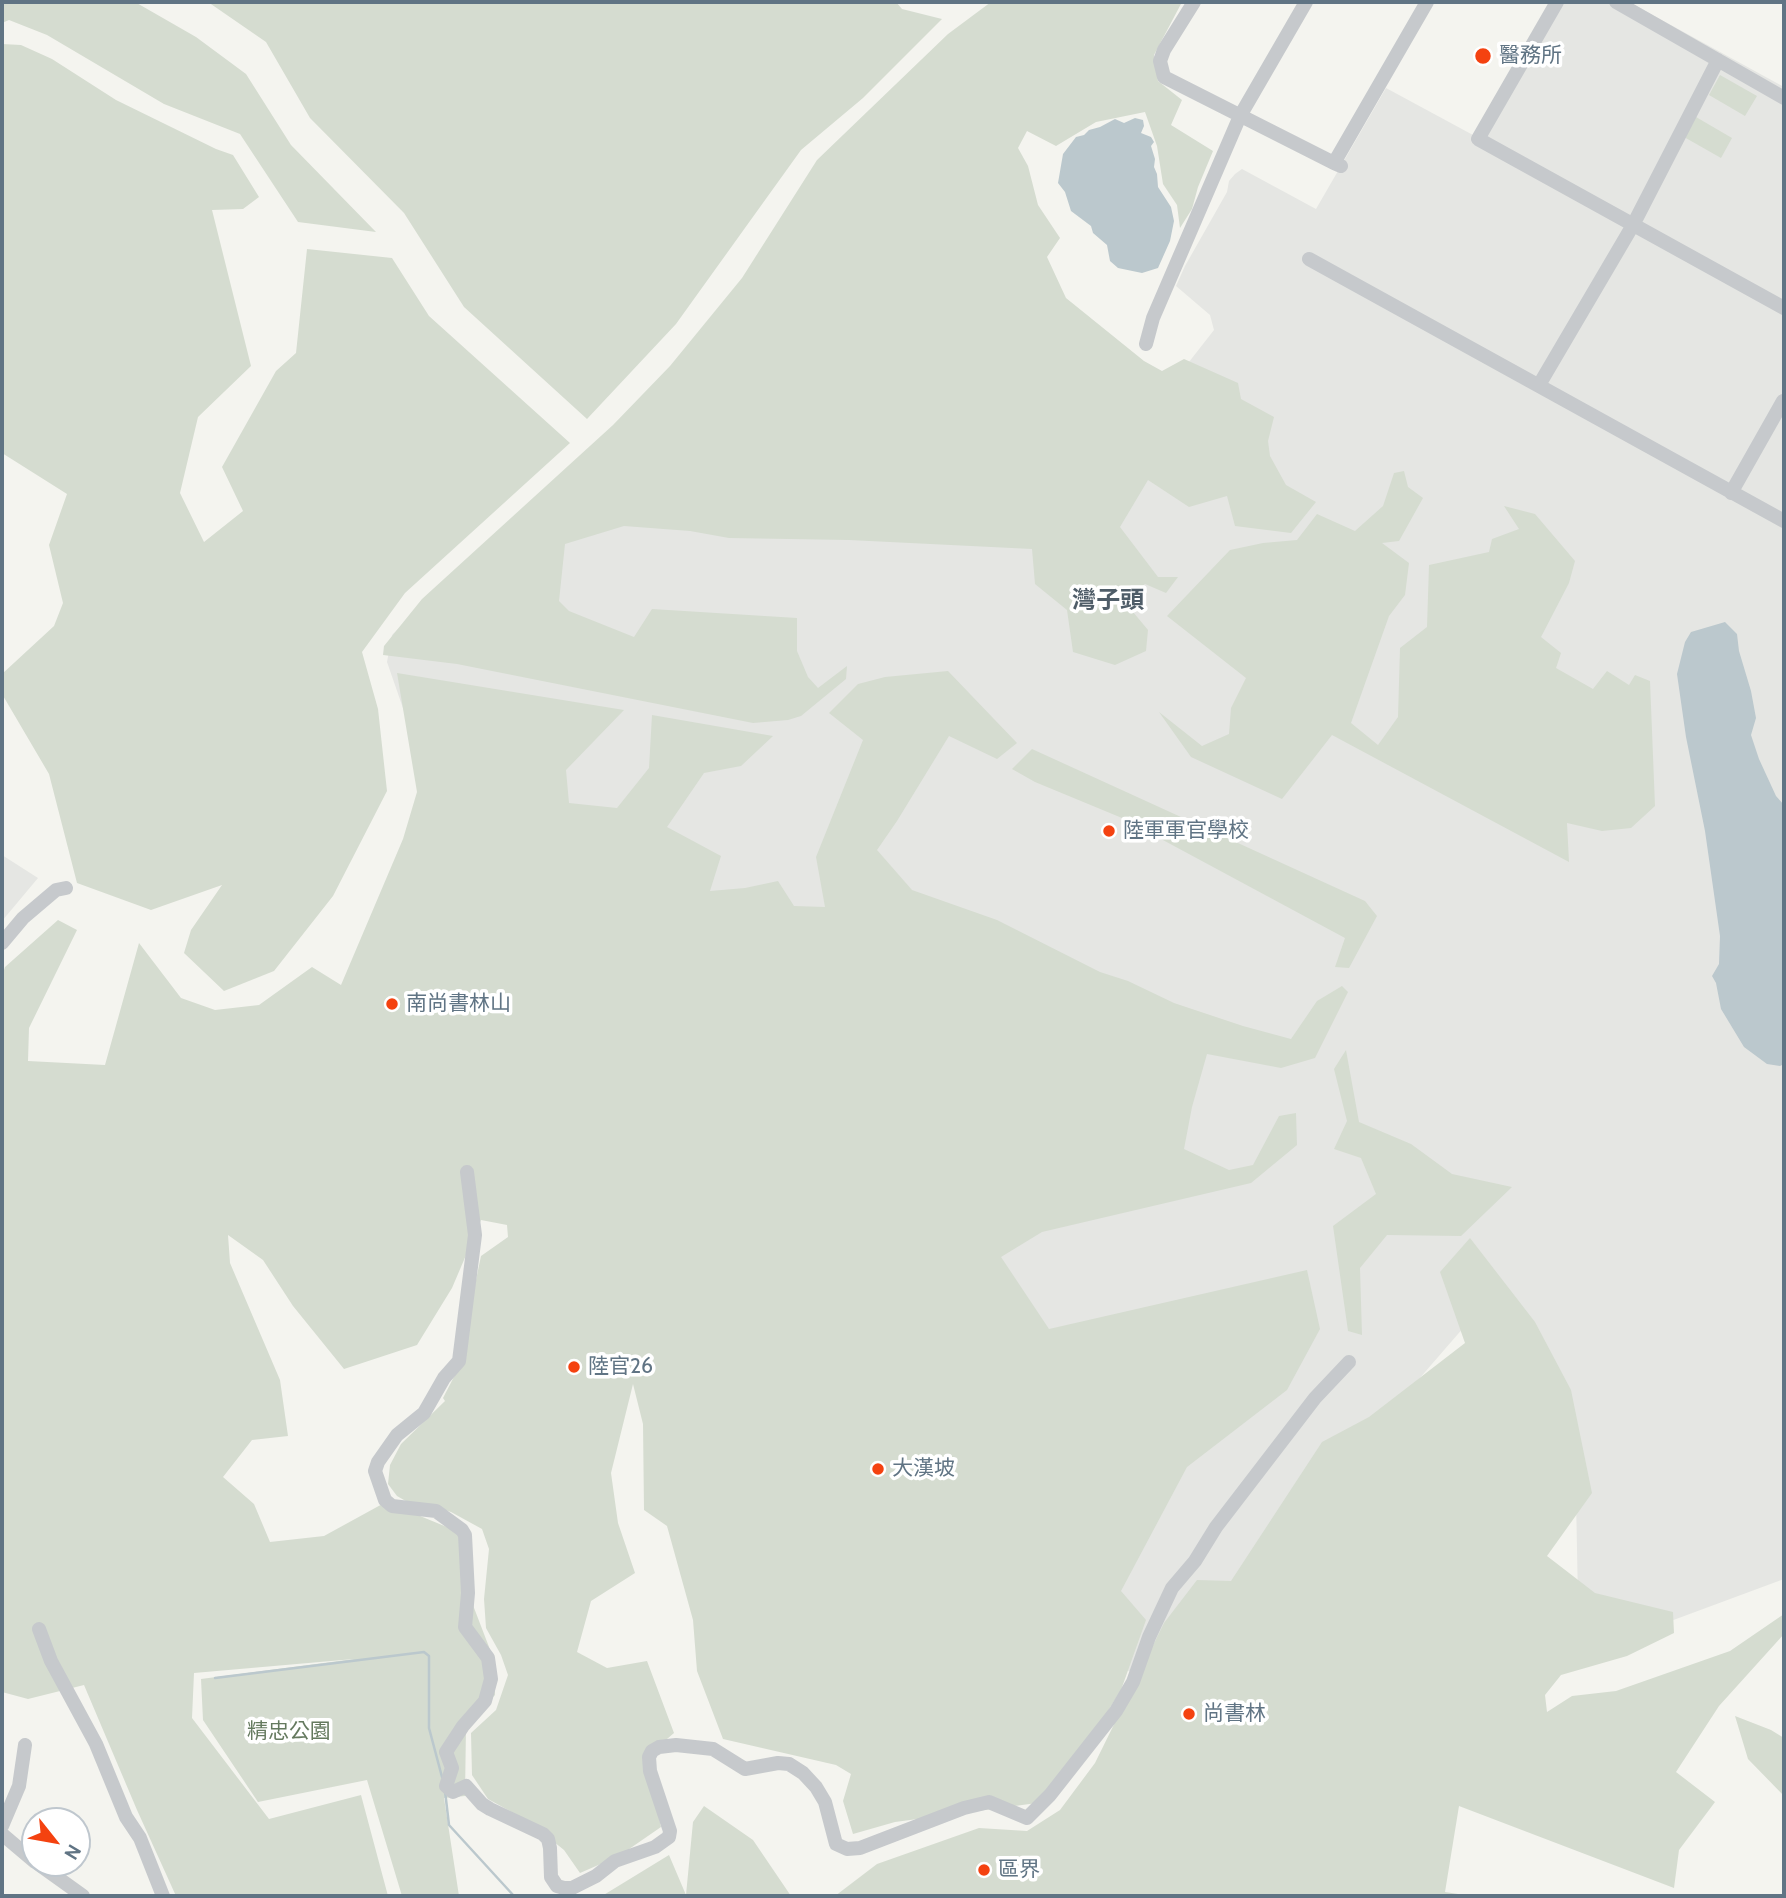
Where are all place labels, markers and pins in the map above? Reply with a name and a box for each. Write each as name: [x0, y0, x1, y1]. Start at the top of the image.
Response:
place label: 醫務所: [1499, 43, 1562, 69]
marker: 醫務所: [1473, 46, 1493, 66]
place label: 陸軍軍官學校: [1123, 818, 1249, 844]
marker: 陸軍軍官學校: [1101, 823, 1117, 839]
place label: 南尚書林山: [406, 991, 511, 1017]
marker: 南尚書林山: [384, 996, 400, 1012]
place label: 陸官26: [588, 1354, 653, 1380]
marker: 陸官26: [566, 1359, 582, 1375]
place label: 大漢坡: [892, 1456, 955, 1482]
marker: 大漢坡: [870, 1461, 886, 1477]
place label: 尚書林: [1203, 1701, 1266, 1727]
marker: 尚書林: [1181, 1706, 1197, 1722]
place label: 區界: [998, 1857, 1040, 1883]
marker: 區界: [976, 1862, 992, 1878]

